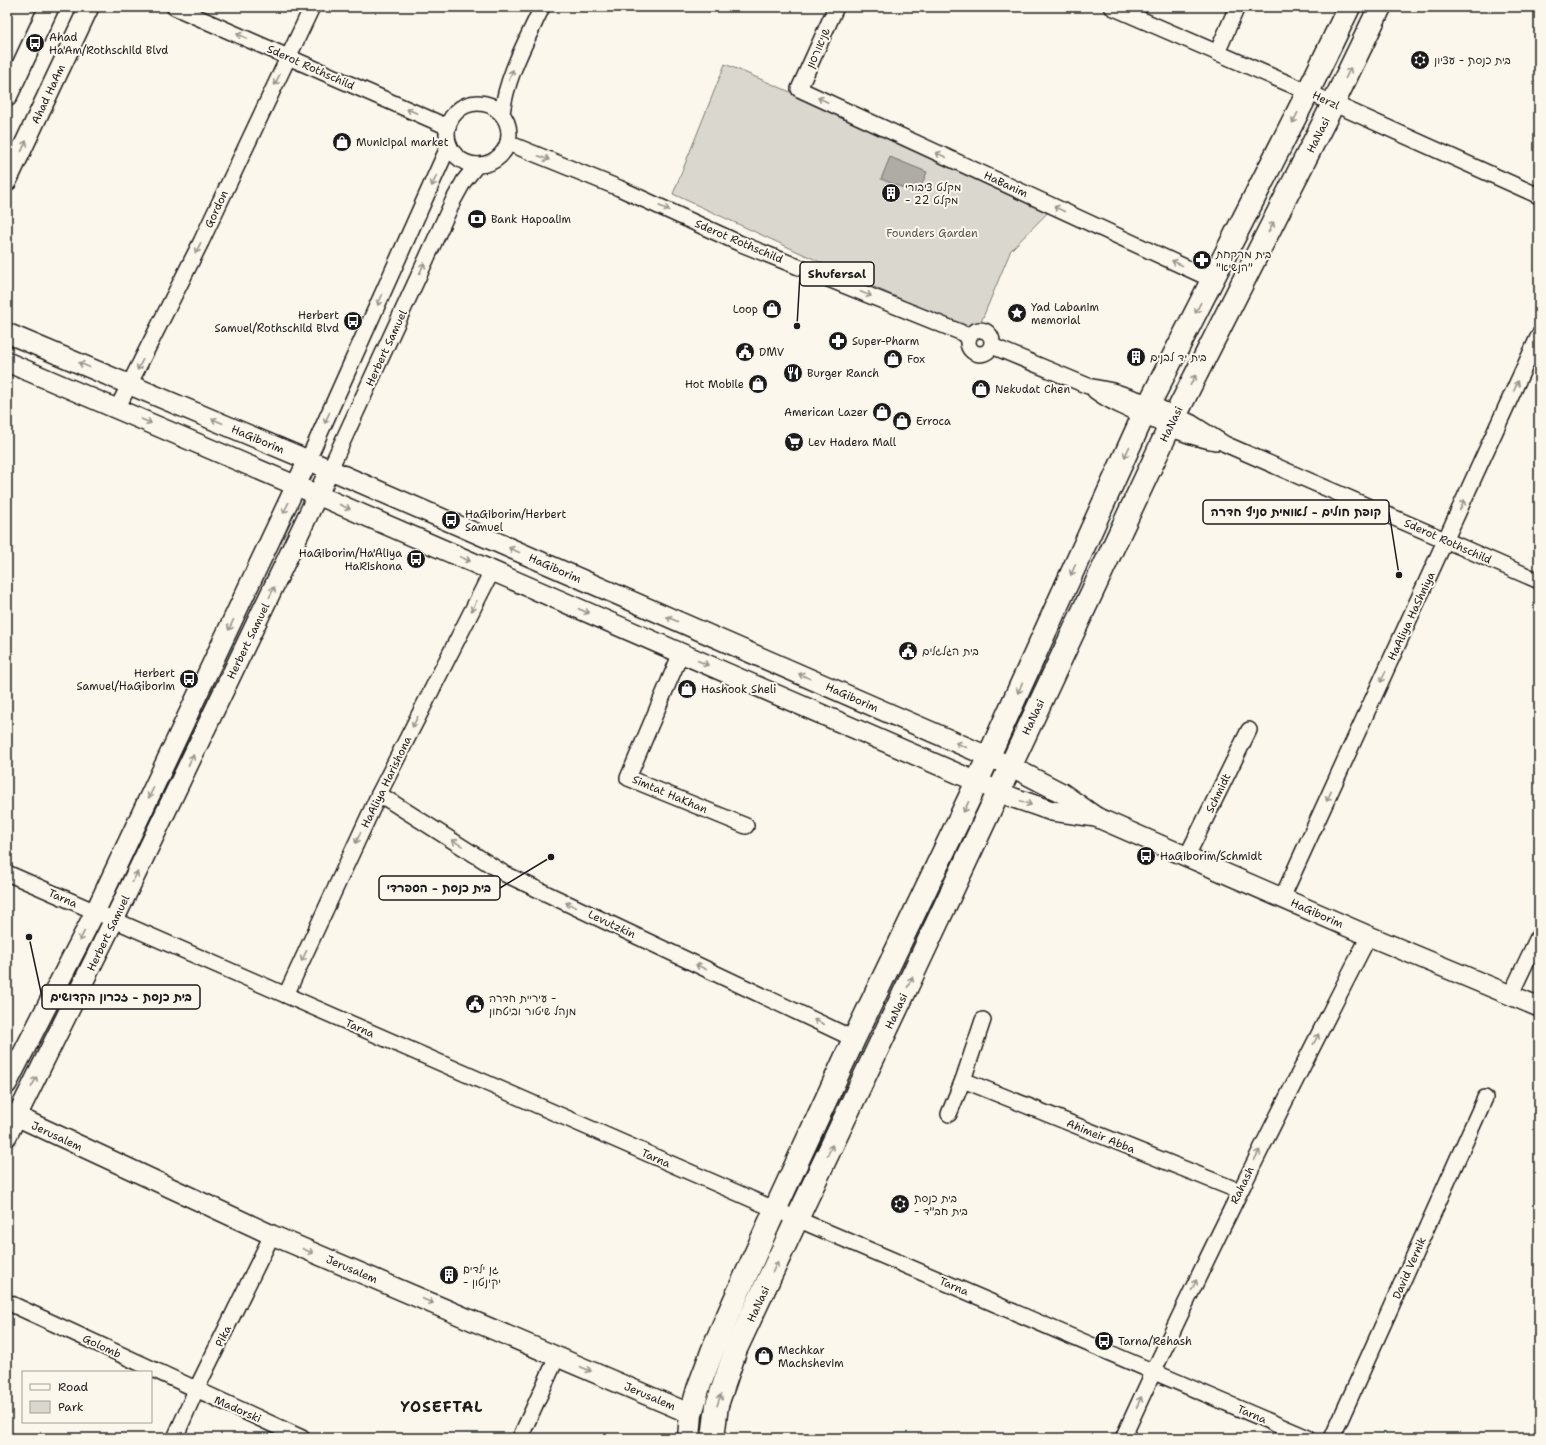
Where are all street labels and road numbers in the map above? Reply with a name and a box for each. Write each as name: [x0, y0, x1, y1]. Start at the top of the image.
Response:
street label: שניאורסון: [803, 25, 834, 71]
street label: Sderot Rothschild: [265, 41, 357, 93]
street label: Ahad HaAm: [28, 61, 69, 127]
street label: Herzl: [1310, 88, 1342, 114]
street label: HaNasi: [1303, 115, 1334, 156]
street label: HaBanim: [981, 168, 1031, 201]
street label: Gordon: [201, 188, 232, 230]
street label: Sderot Rothschild: [692, 216, 785, 267]
street label: Herbert Samuel: [362, 307, 411, 389]
street label: HaNasi: [1156, 404, 1187, 445]
street label: HaGiborim: [229, 422, 287, 458]
street label: Sderot Rothschild: [1402, 515, 1494, 567]
street label: HaGiborim: [526, 550, 584, 587]
street label: HaAliya HaShniya: [1384, 569, 1439, 663]
street label: Herbert Samuel: [224, 600, 274, 682]
street label: HaGiborim: [823, 679, 881, 716]
street label: HaNasi: [1019, 697, 1048, 738]
street label: HaAliya Harishona: [358, 734, 415, 831]
street label: Schmidt: [1202, 771, 1235, 815]
street label: Simtat HaKhan: [630, 772, 710, 817]
street label: Tarna: [46, 885, 80, 912]
street label: Herbert Samuel: [84, 892, 134, 974]
street label: HaGiborim: [1288, 895, 1346, 932]
street label: Levutzkin: [586, 907, 638, 942]
street label: HaNasi: [882, 991, 911, 1032]
street label: Tarna: [343, 1015, 377, 1042]
street label: Ahimeir Abba: [1064, 1116, 1137, 1157]
street label: Jerusalem: [29, 1118, 85, 1155]
street label: Tarna: [639, 1145, 673, 1172]
street label: Rahash: [1227, 1164, 1258, 1206]
street label: David Vernik: [1389, 1235, 1430, 1302]
street label: Jerusalem: [324, 1252, 380, 1287]
street label: Tarna: [937, 1274, 971, 1299]
street label: HaNasi: [744, 1284, 773, 1325]
street label: Pika: [212, 1323, 235, 1349]
street label: Golomb: [80, 1331, 123, 1362]
street label: Jerusalem: [622, 1379, 678, 1414]
street label: Madorski: [212, 1392, 264, 1426]
street label: Tarna: [1235, 1402, 1269, 1427]

